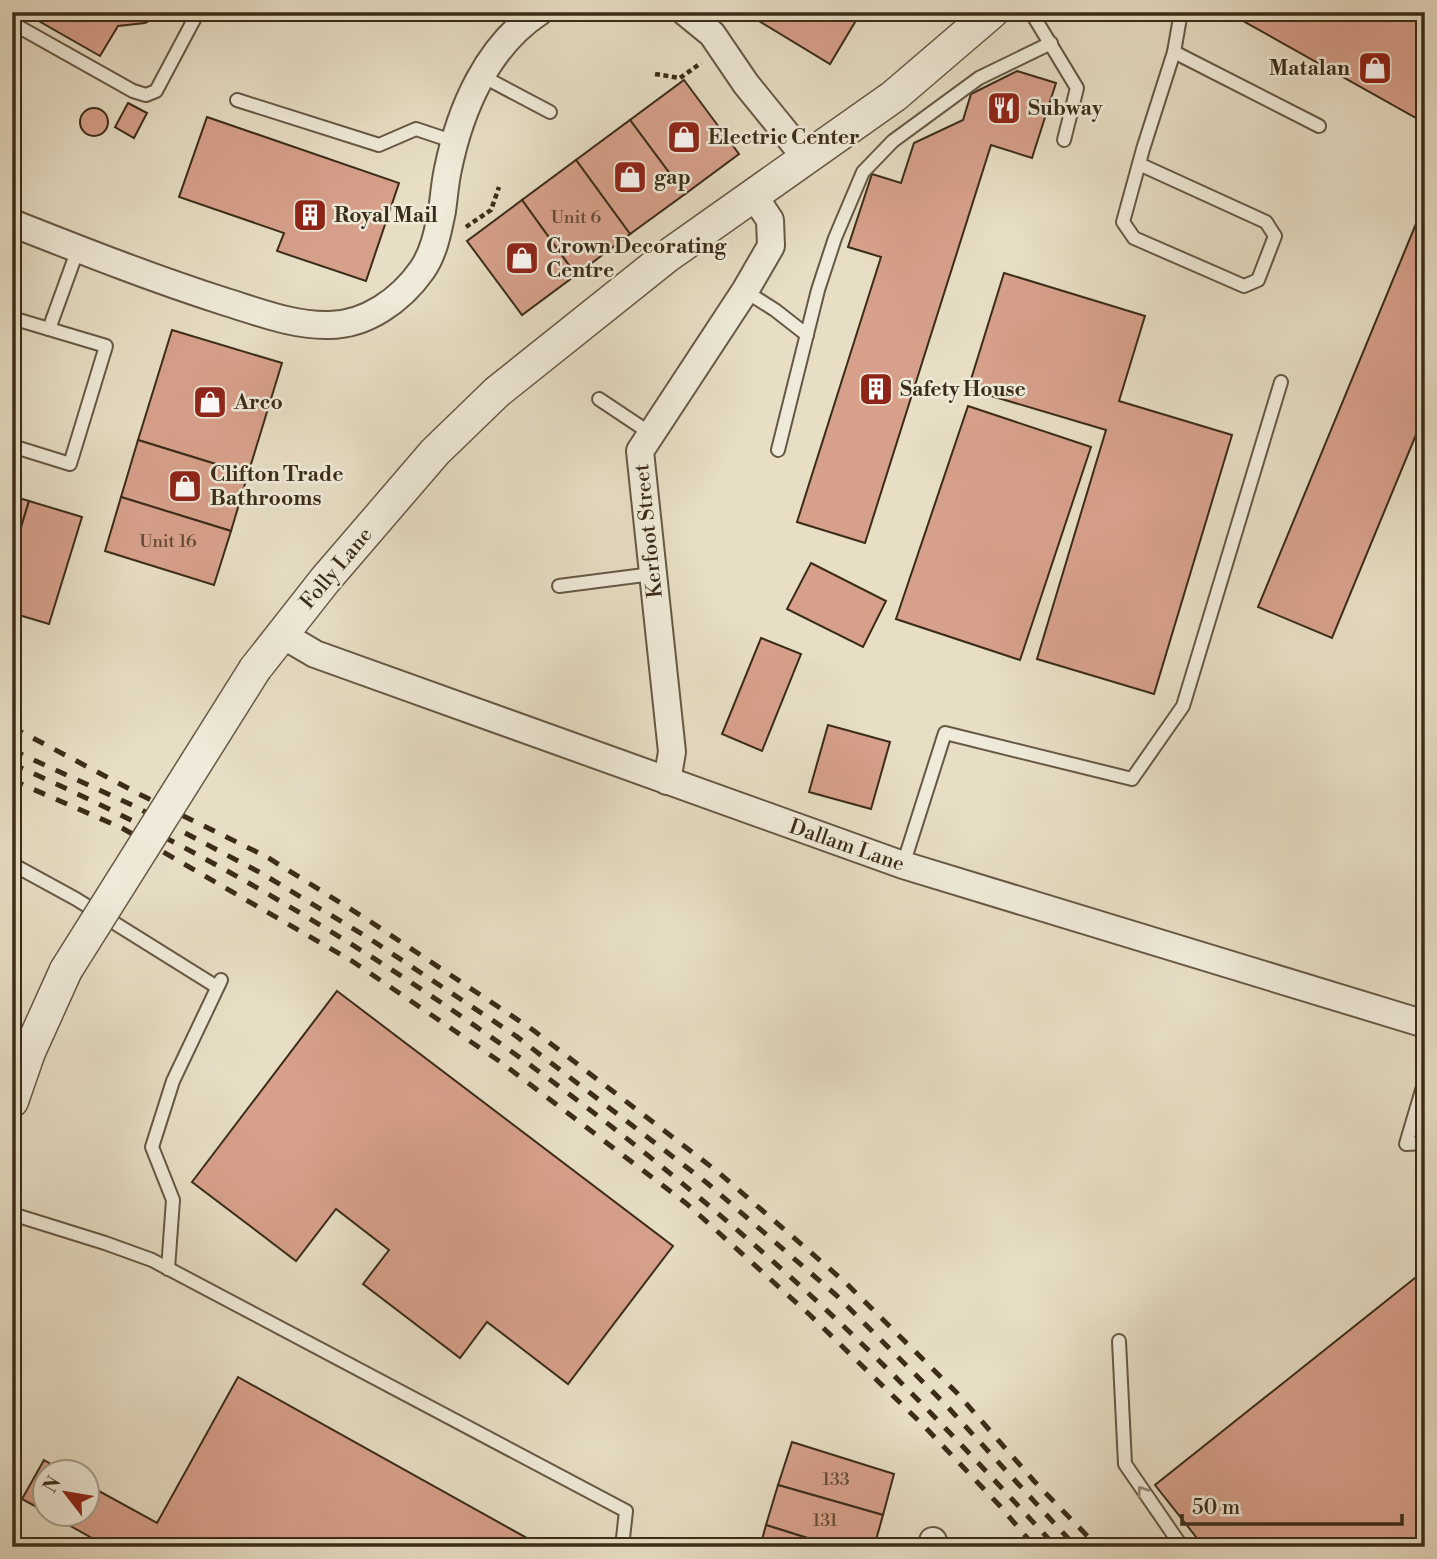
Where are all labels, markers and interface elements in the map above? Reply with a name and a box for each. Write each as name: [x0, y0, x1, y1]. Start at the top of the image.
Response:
shop icon: Matalan: [1356, 49, 1394, 87]
place label: Matalan: [1269, 56, 1350, 82]
restaurant icon: Subway: [985, 89, 1023, 127]
place label: Subway: [1028, 96, 1103, 122]
shop icon: Electric Center: [665, 118, 703, 156]
place label: Electric Center: [708, 125, 860, 151]
shop icon: gap: [611, 158, 649, 196]
place label: gap: [654, 165, 691, 191]
building icon: Royal Mail: [291, 196, 329, 234]
place label: Royal Mail: [334, 203, 438, 229]
house number: Unit 6: [551, 206, 601, 229]
place label: Crown Decorating Centre: [546, 234, 727, 284]
shop icon: Crown Decorating Centre: [503, 239, 541, 277]
building icon: Safety House: [857, 370, 895, 408]
place label: Safety House: [900, 377, 1026, 403]
shop icon: Arco: [191, 383, 229, 421]
place label: Arco: [233, 390, 283, 416]
place label: Clifton Trade Bathrooms: [210, 462, 344, 512]
street label: Kerfoot Street: [629, 462, 669, 599]
shop icon: Clifton Trade Bathrooms: [166, 467, 204, 505]
street label: Folly Lane: [295, 522, 378, 615]
house number: Unit 16: [139, 530, 197, 553]
street label: Dallam Lane: [786, 814, 908, 878]
north arrow: [32, 1458, 102, 1528]
house number: 133: [822, 1468, 850, 1491]
text: N: [38, 1472, 66, 1497]
scale bar: [1182, 1482, 1402, 1526]
one-way arrow: [1138, 1486, 1151, 1499]
text: 50 m: [1192, 1495, 1240, 1521]
house number: 131: [812, 1509, 838, 1532]

